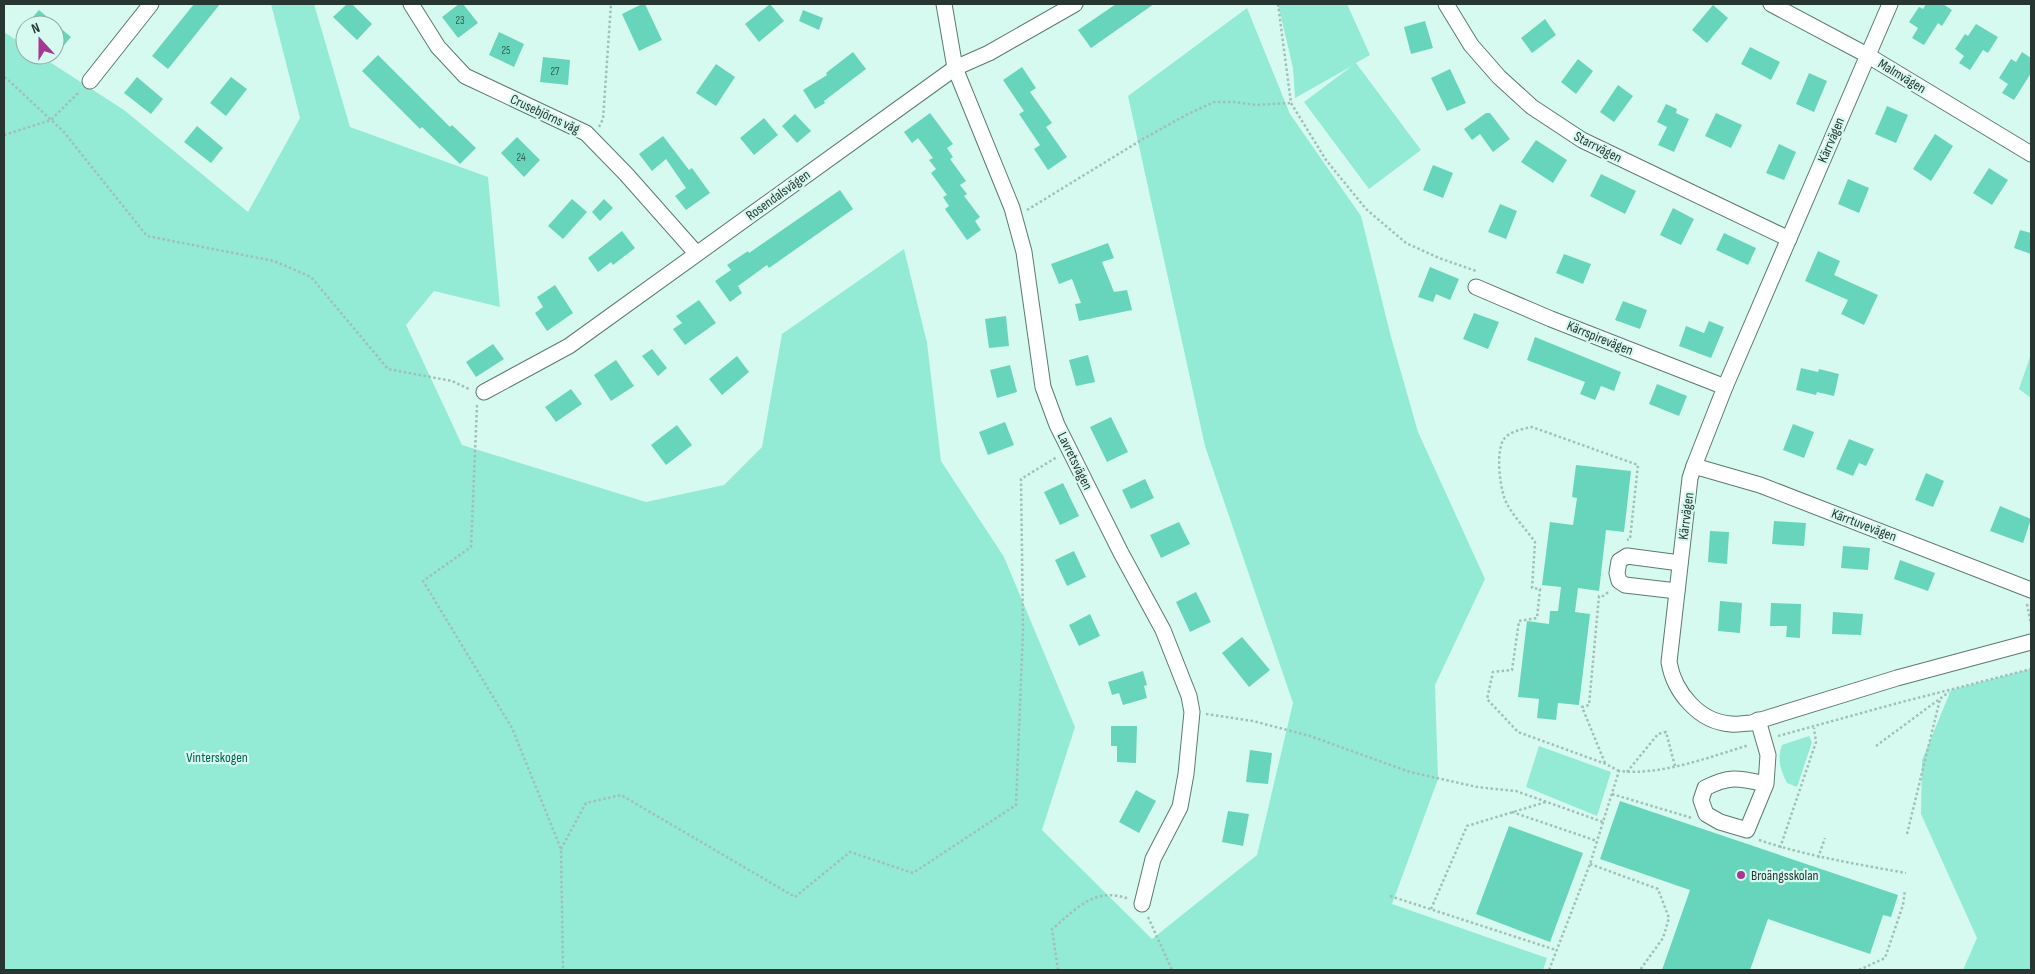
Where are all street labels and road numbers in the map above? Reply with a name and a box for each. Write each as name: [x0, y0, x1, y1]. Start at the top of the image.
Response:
street label: Malmvägen: [1875, 55, 1929, 97]
street label: Crusebjörns väg: [507, 90, 583, 138]
street label: Kärrvägen: [1814, 115, 1848, 165]
street label: Starrvägen: [1571, 128, 1625, 166]
street label: Rosendalsvägen: [743, 166, 813, 224]
street label: Kärrspirevägen: [1564, 317, 1636, 359]
street label: Lavretsvägen: [1054, 429, 1096, 493]
street label: Kärrvägen: [1675, 491, 1697, 541]
street label: Kärrtuvevägen: [1829, 505, 1899, 545]

